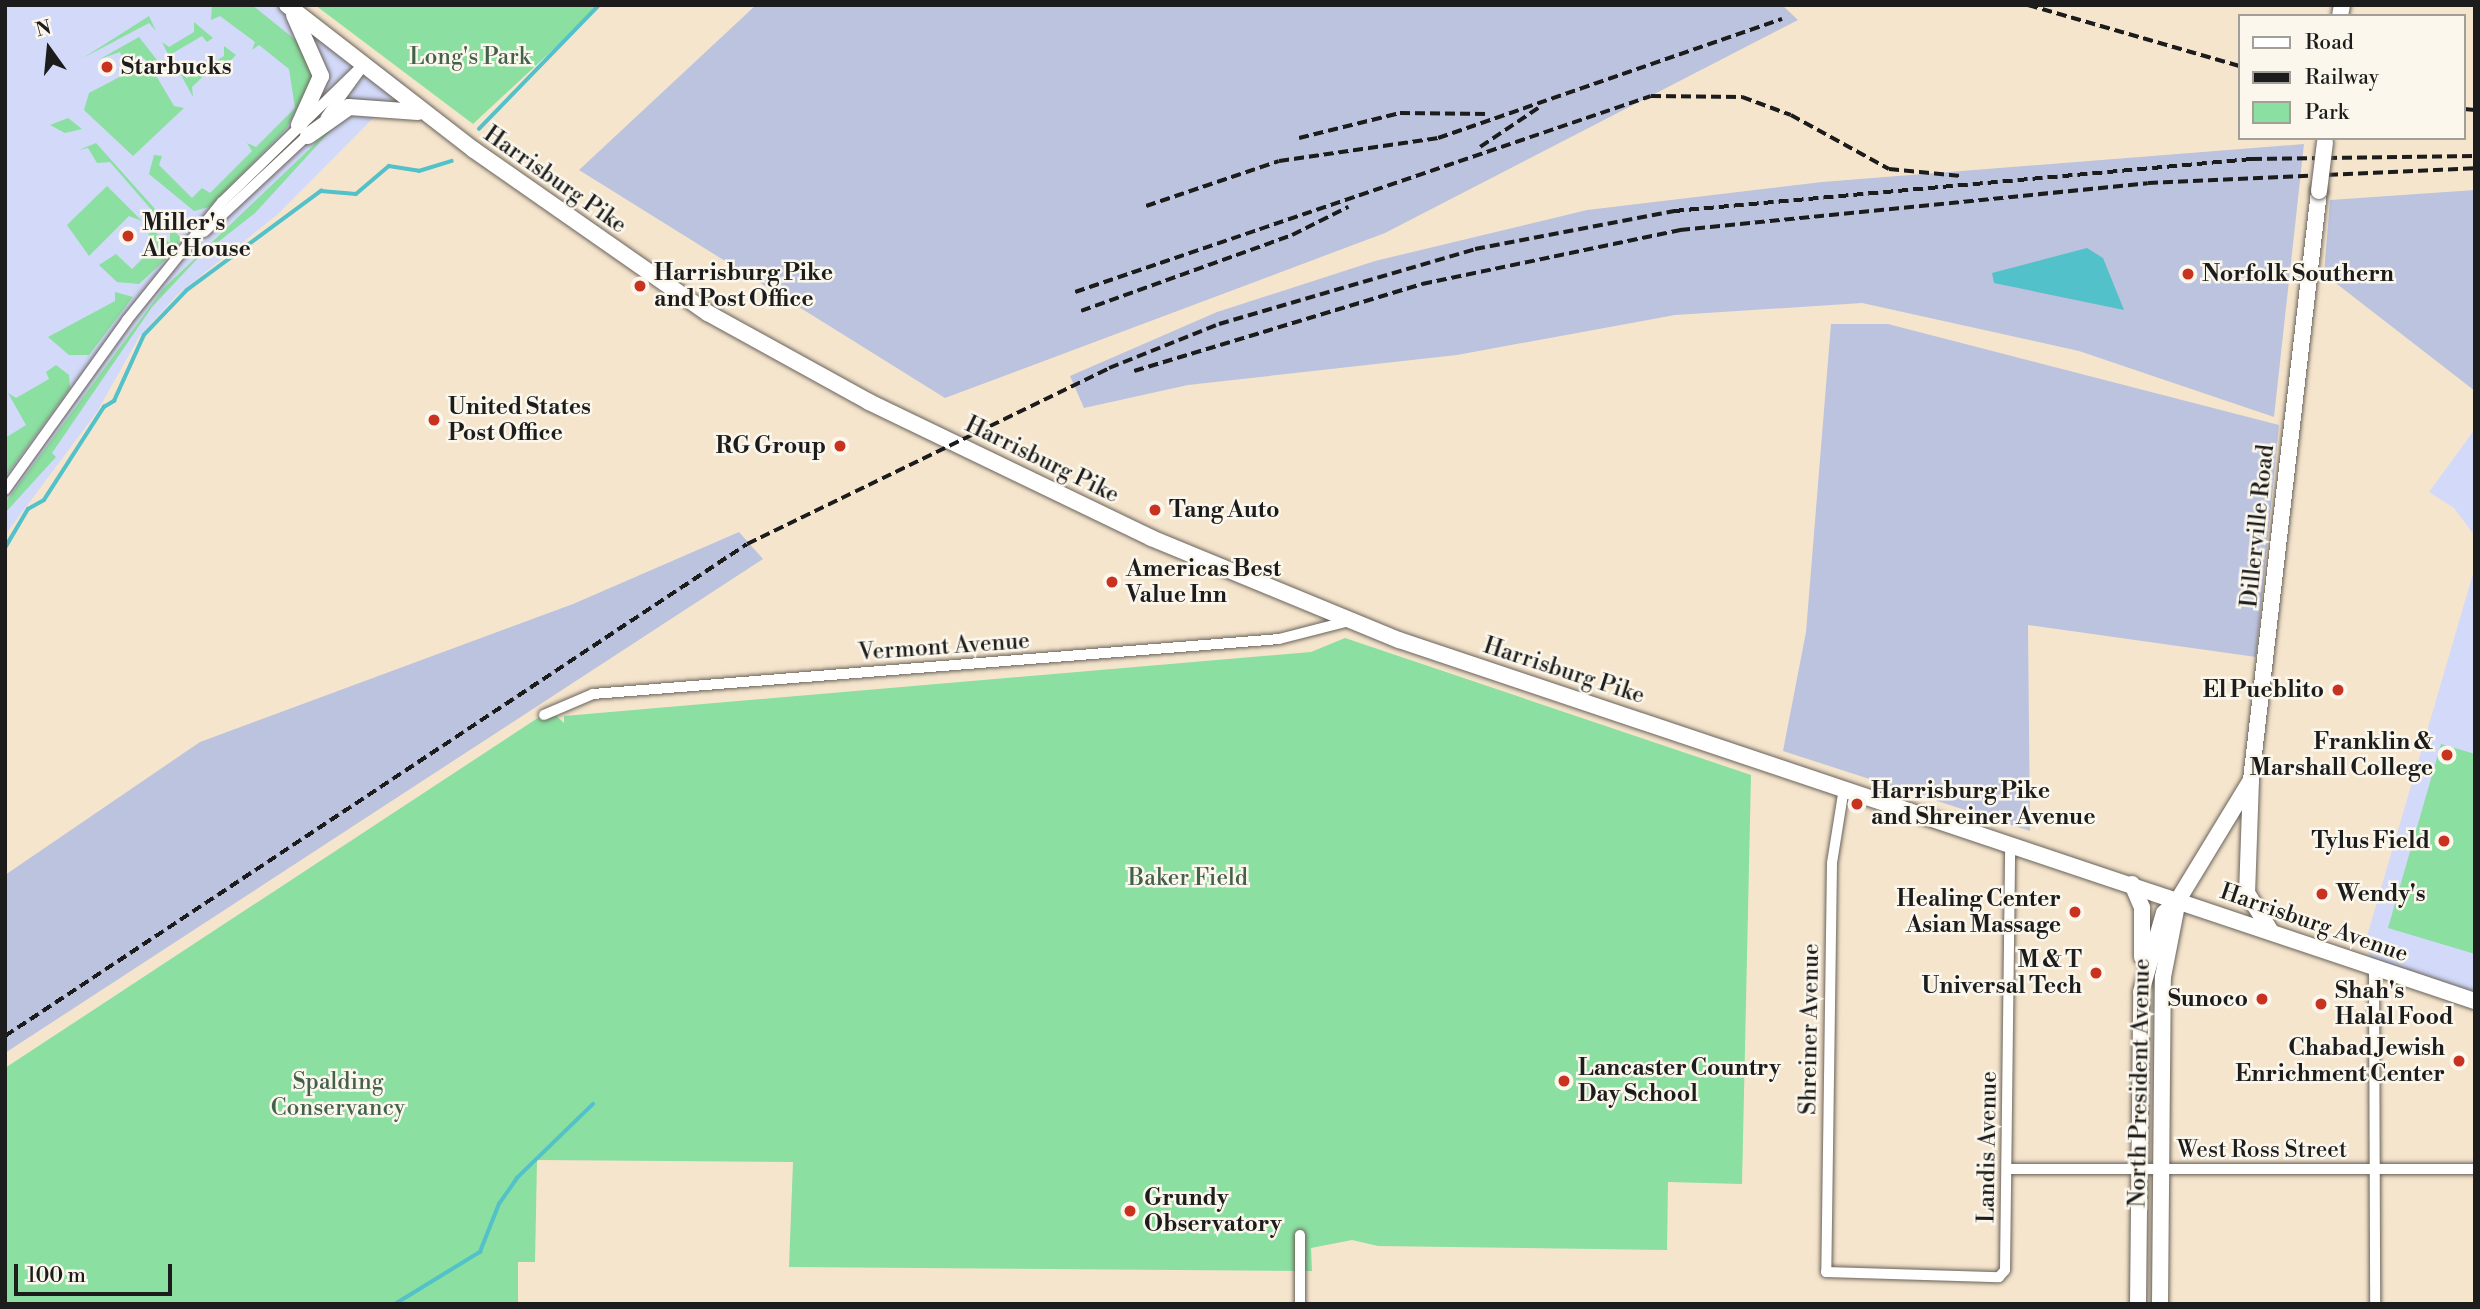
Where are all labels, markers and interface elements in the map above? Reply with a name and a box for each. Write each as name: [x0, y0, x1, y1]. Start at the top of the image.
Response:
north arrow: [14, 14, 84, 84]
legend: [2238, 14, 2466, 140]
text: N: [33, 15, 54, 42]
text: Road: [2305, 30, 2354, 56]
park label: Long's Park: [409, 43, 531, 71]
place label: Starbucks: [121, 53, 232, 81]
marker: Starbucks: [99, 59, 115, 75]
text: Railway: [2305, 65, 2379, 91]
text: Park: [2305, 100, 2349, 126]
street label: Harrisburg Pike: [478, 121, 632, 239]
place label: Miller's Ale House: [142, 209, 251, 263]
marker: Miller's Ale House: [120, 228, 136, 244]
place label: Harrisburg Pike and Post Office: [654, 259, 833, 313]
place label: Norfolk Southern: [2202, 260, 2394, 288]
marker: Norfolk Southern: [2180, 266, 2196, 282]
marker: Harrisburg Pike and Post Office: [632, 278, 648, 294]
place label: United States Post Office: [448, 393, 591, 447]
street label: Harrisburg Pike: [960, 411, 1124, 509]
marker: United States Post Office: [426, 412, 442, 428]
place label: RG Group: [716, 432, 826, 460]
marker: RG Group: [832, 438, 848, 454]
street label: Dillerville Road: [2236, 443, 2280, 609]
place label: Tang Auto: [1169, 496, 1280, 524]
marker: Tang Auto: [1147, 502, 1163, 518]
place label: Americas Best Value Inn: [1126, 555, 1281, 609]
marker: Americas Best Value Inn: [1104, 574, 1120, 590]
street label: Vermont Avenue: [857, 627, 1031, 667]
street label: Harrisburg Pike: [1480, 632, 1648, 710]
place label: El Pueblito: [2203, 676, 2324, 704]
marker: El Pueblito: [2330, 682, 2346, 698]
place label: Franklin & Marshall College: [2250, 728, 2433, 782]
marker: Franklin & Marshall College: [2439, 747, 2455, 763]
place label: Harrisburg Pike and Shreiner Avenue: [1871, 777, 2095, 831]
marker: Harrisburg Pike and Shreiner Avenue: [1849, 796, 1865, 812]
place label: Tylus Field: [2311, 827, 2430, 855]
marker: Tylus Field: [2436, 833, 2452, 849]
park label: Baker Field: [1128, 864, 1248, 892]
street label: Harrisburg Avenue: [2216, 878, 2412, 968]
place label: Wendy's: [2336, 880, 2425, 908]
place label: Healing Center Asian Massage: [1897, 885, 2061, 939]
marker: Wendy's: [2314, 886, 2330, 902]
marker: Healing Center Asian Massage: [2067, 904, 2083, 920]
street label: Shreiner Avenue: [1795, 943, 1825, 1115]
place label: M & T Universal Tech: [1921, 946, 2082, 1000]
street label: North President Avenue: [2124, 958, 2156, 1208]
marker: M & T Universal Tech: [2088, 965, 2104, 981]
place label: Shah's Halal Food: [2335, 977, 2454, 1031]
place label: Sunoco: [2168, 985, 2248, 1013]
marker: Sunoco: [2254, 991, 2270, 1007]
marker: Shah's Halal Food: [2313, 996, 2329, 1012]
place label: Chabad Jewish Enrichment Center: [2235, 1034, 2445, 1088]
marker: Chabad Jewish Enrichment Center: [2451, 1053, 2467, 1069]
place label: Lancaster Country Day School: [1578, 1054, 1781, 1108]
park label: Spalding Conservancy: [271, 1068, 405, 1122]
street label: Landis Avenue: [1973, 1071, 2003, 1223]
marker: Lancaster Country Day School: [1556, 1073, 1572, 1089]
street label: West Ross Street: [2177, 1136, 2347, 1164]
place label: Grundy Observatory: [1144, 1184, 1282, 1238]
marker: Grundy Observatory: [1122, 1203, 1138, 1219]
scale bar: [18, 1250, 175, 1294]
text: 100 m: [27, 1263, 86, 1289]

